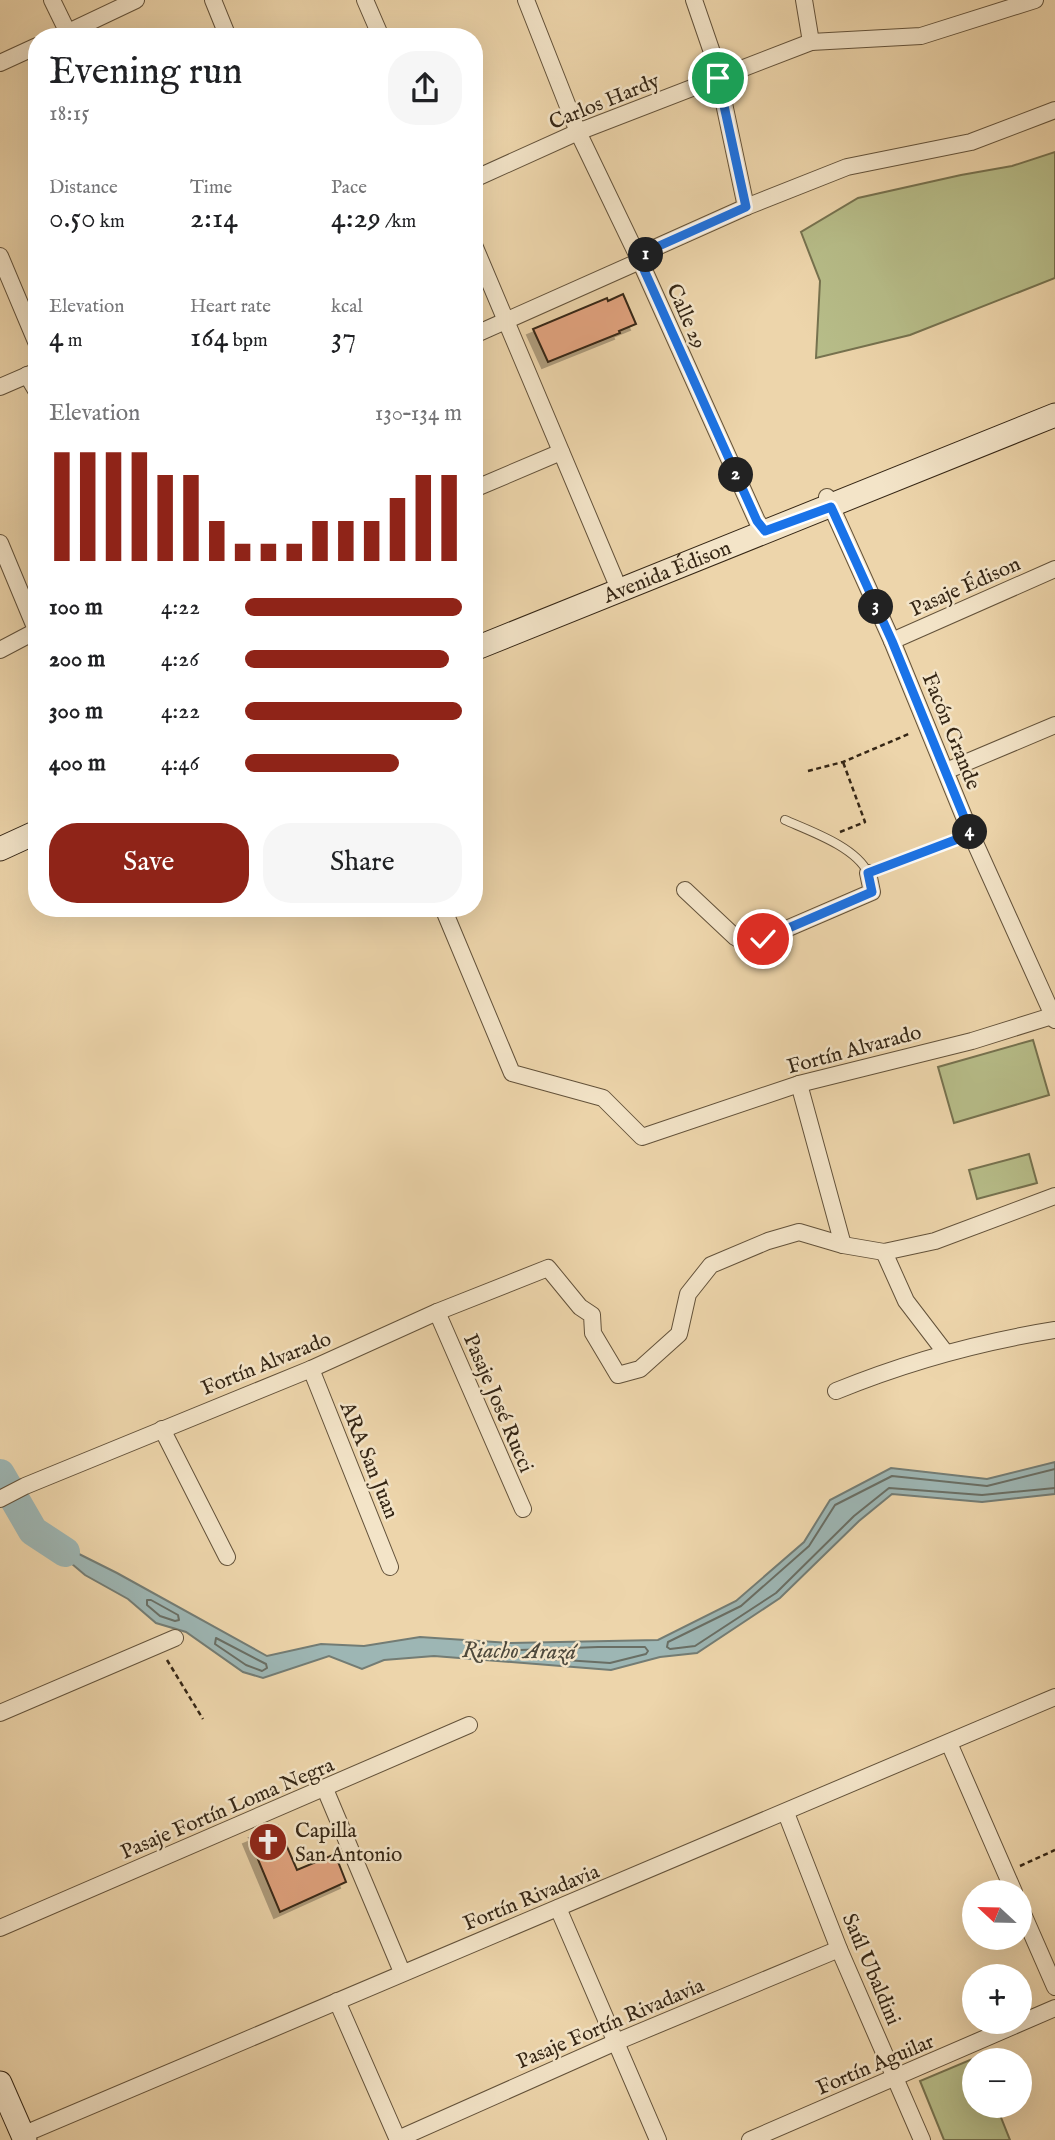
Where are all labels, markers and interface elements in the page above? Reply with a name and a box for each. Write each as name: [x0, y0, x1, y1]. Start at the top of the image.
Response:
pin: [688, 48, 748, 108]
text: Evening run: [49, 49, 243, 97]
button: share: [388, 51, 462, 125]
icon: arrive: [699, 59, 737, 97]
street label: Carlos Hardy: [545, 68, 664, 137]
text: 18:15: [49, 99, 90, 128]
text: Distance: [49, 176, 118, 200]
text: Time: [190, 176, 232, 200]
text: Pace: [331, 176, 367, 200]
text: 0.50: [49, 200, 96, 238]
text: 2:14: [190, 200, 238, 238]
text: 4:29: [331, 200, 381, 238]
text: km: [96, 210, 125, 234]
text: /km: [381, 210, 416, 234]
pin: 1: [628, 238, 664, 272]
text: 1: [642, 242, 649, 266]
street label: Calle 29: [659, 280, 712, 353]
text: Elevation: [49, 295, 124, 319]
text: Heart rate: [190, 295, 271, 319]
text: kcal: [331, 295, 363, 319]
text: 4: [49, 319, 64, 357]
text: 164: [190, 319, 229, 357]
text: 37: [331, 319, 356, 357]
text: m: [64, 329, 83, 353]
text: bpm: [229, 329, 268, 353]
text: Elevation: [49, 399, 140, 428]
text: 130–134 m: [375, 399, 462, 428]
pin: 2: [718, 458, 754, 492]
text: 2: [731, 462, 740, 486]
street label: Avenida Édison: [599, 535, 735, 611]
street label: Pasaje Édison: [906, 550, 1025, 624]
pin: 3: [858, 590, 894, 624]
text: 100 m: [49, 593, 103, 622]
text: 4:22: [161, 593, 200, 622]
text: 3: [872, 594, 879, 618]
text: 200 m: [49, 645, 105, 674]
text: 4:26: [161, 645, 199, 674]
street label: Facón Grande: [915, 669, 986, 794]
text: 300 m: [49, 697, 103, 726]
text: 4:22: [161, 697, 200, 726]
text: 400 m: [49, 749, 106, 778]
text: 4:46: [161, 749, 199, 778]
pin: 4: [953, 814, 988, 850]
text: 4: [965, 819, 974, 843]
button: Save: [49, 823, 249, 903]
button: Share: [263, 823, 462, 903]
pin: [733, 909, 793, 969]
icon: check: [744, 920, 782, 958]
street label: Fortín Alvarado: [784, 1020, 925, 1081]
street label: Fortín Alvarado: [198, 1326, 336, 1403]
street label: Pasaje José Rucci: [456, 1330, 539, 1477]
street label: ARA San Juan: [333, 1397, 404, 1523]
water label: Riacho Arazá: [462, 1636, 579, 1667]
street label: Pasaje Fortín Loma Negra: [117, 1752, 339, 1867]
place label: Capilla San Antonio: [295, 1818, 402, 1869]
church icon: Capilla San Antonio: [247, 1821, 289, 1863]
street label: Fortín Rivadavia: [460, 1858, 604, 1938]
north arrow: [962, 1880, 1032, 1950]
map controls: [962, 1880, 1032, 2118]
street label: Saúl Ubaldini: [835, 1910, 906, 2030]
button: +: [962, 1964, 1032, 2034]
street label: Pasaje Fortín Rivadavia: [513, 1972, 709, 2076]
street label: Fortín Aguilar: [813, 2028, 939, 2102]
button: −: [962, 2048, 1032, 2118]

